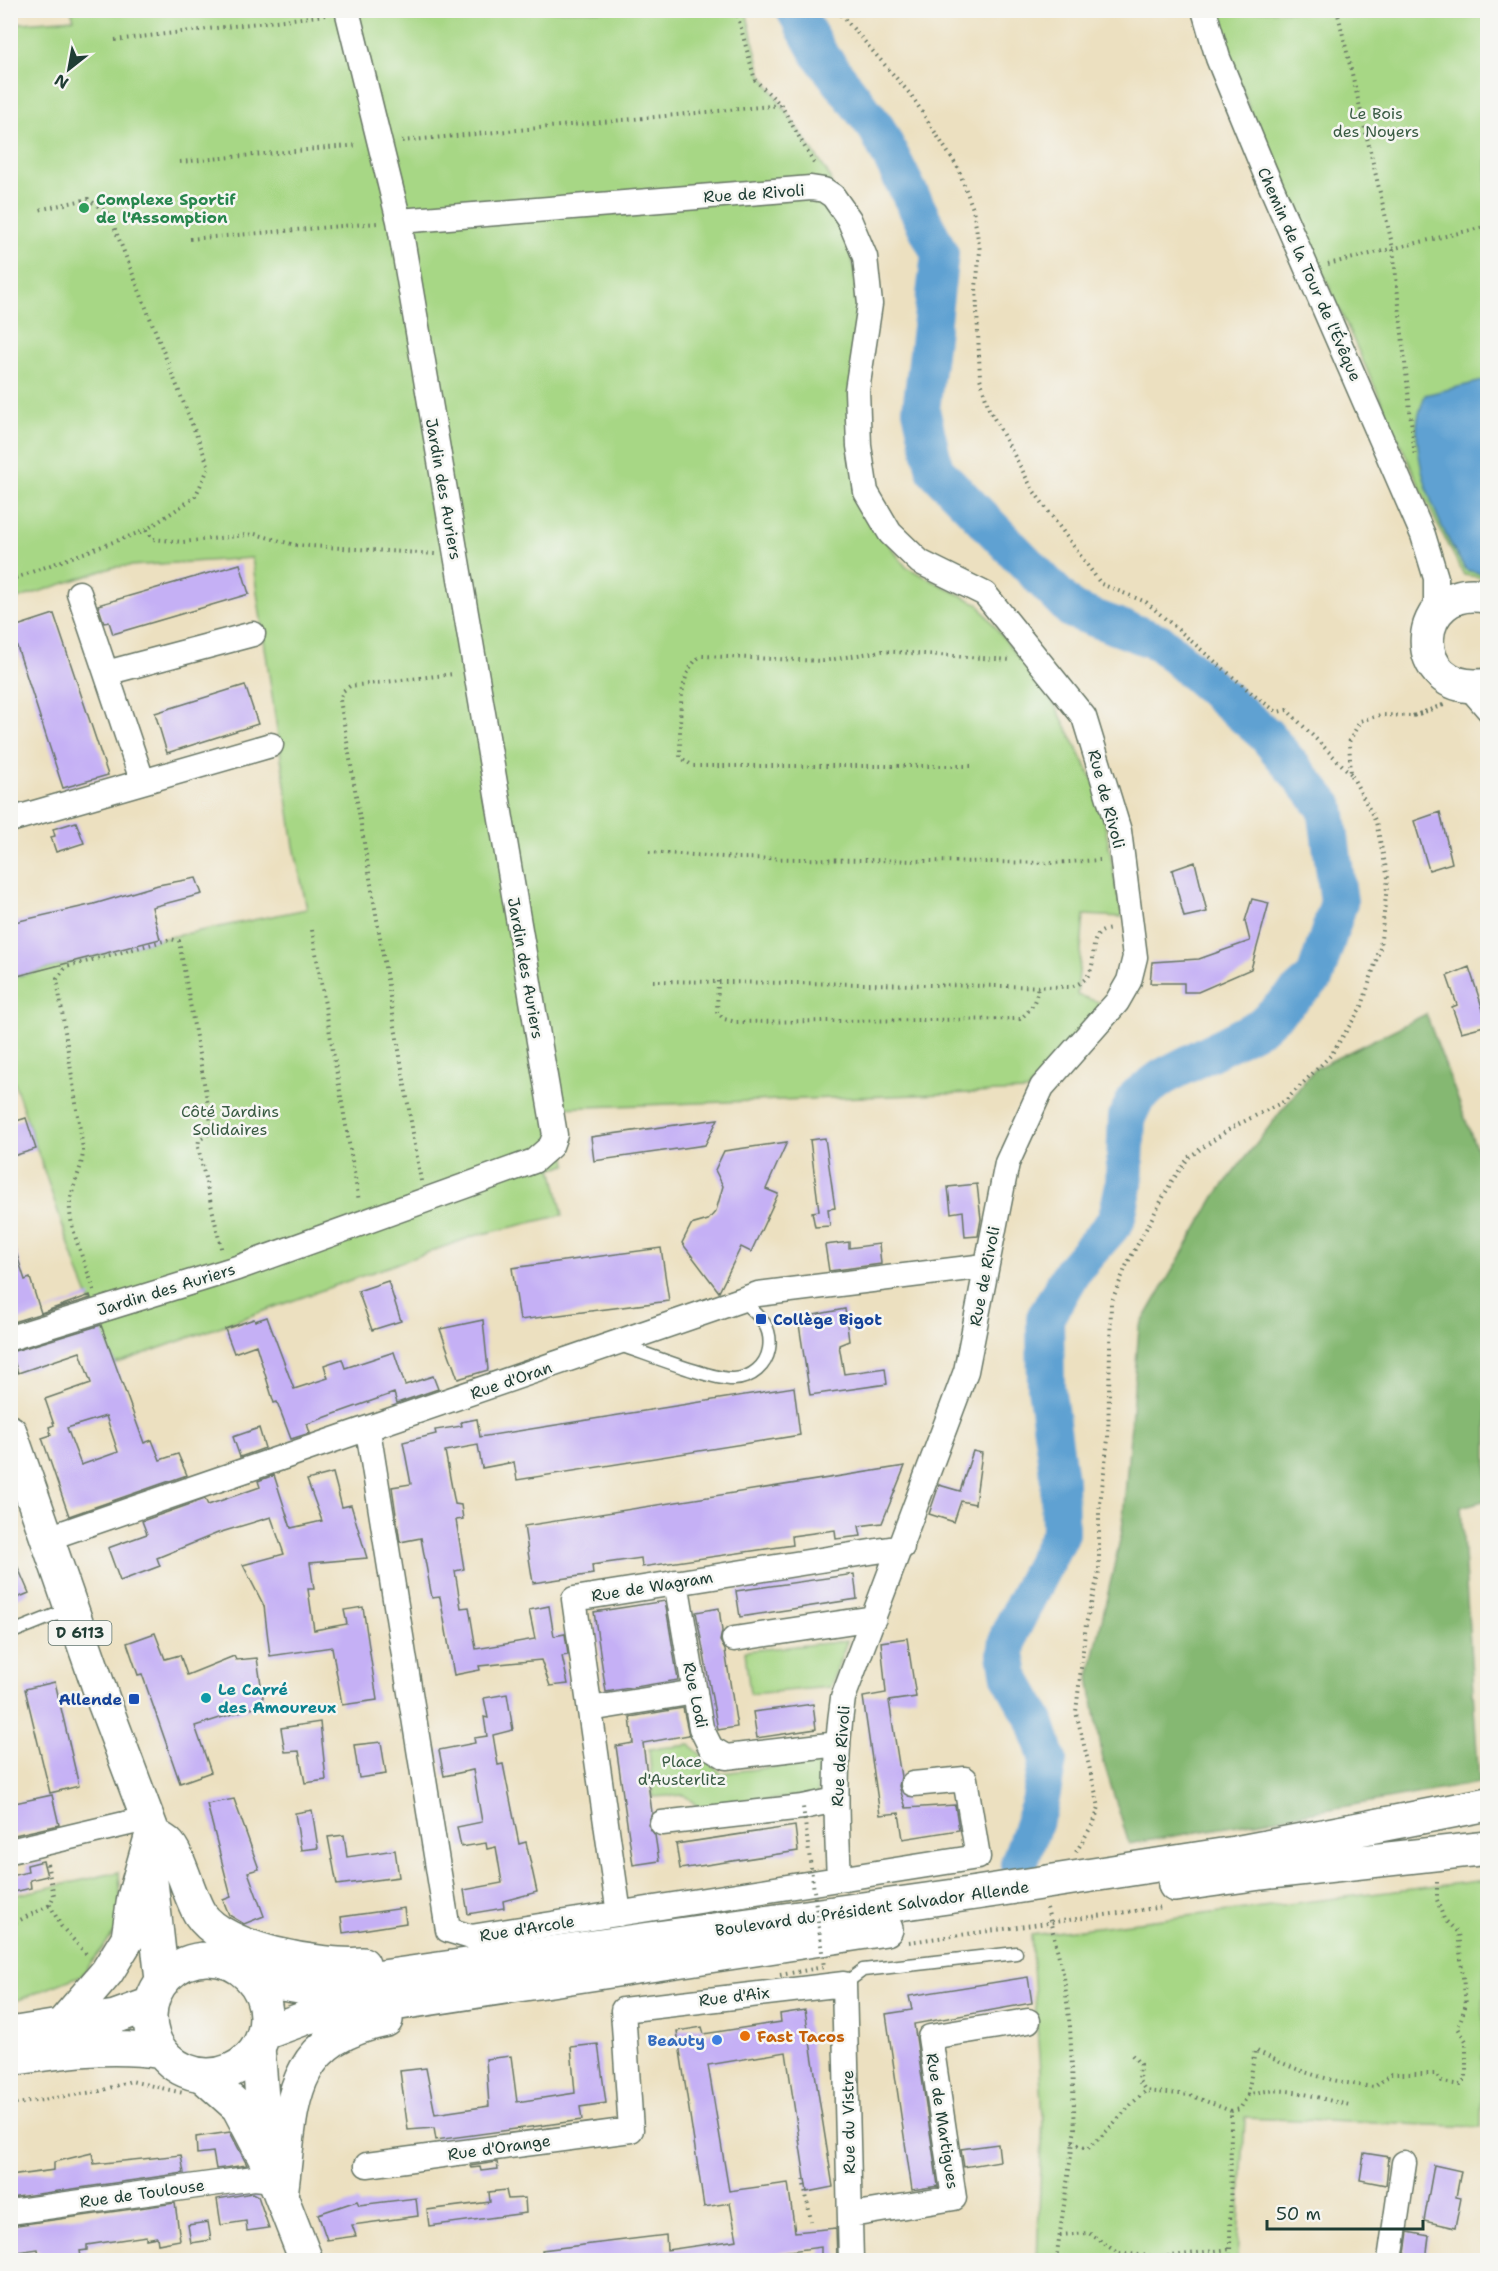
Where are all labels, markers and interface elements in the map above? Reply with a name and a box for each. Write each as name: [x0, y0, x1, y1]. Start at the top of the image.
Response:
north arrow: [39, 39, 99, 99]
text: N: [51, 69, 72, 94]
park label: Le Bois des Noyers: [1333, 103, 1419, 142]
street label: Chemin de la Tour de l'Évêque: [1253, 164, 1366, 385]
street label: Rue de Rivoli: [703, 179, 805, 208]
place label: Complexe Sportif de l'Assomption: [96, 189, 236, 228]
marker: Complexe Sportif de l'Assomption: [77, 201, 91, 215]
street label: Jardin des Auriers: [421, 417, 466, 562]
street label: Rue de Rivoli: [1083, 747, 1130, 851]
street label: Jardin des Auriers: [503, 896, 548, 1041]
park label: Côté Jardins Solidaires: [181, 1101, 279, 1140]
street label: Rue de Rivoli: [964, 1224, 1004, 1328]
street label: Jardin des Auriers: [94, 1258, 238, 1320]
place label: Collège Bigot: [773, 1309, 882, 1330]
marker: Collège Bigot: [754, 1312, 768, 1326]
street label: Rue d'Oran: [468, 1357, 555, 1404]
street label: Rue de Wagram: [590, 1566, 715, 1606]
road number: D 6113: [48, 1621, 112, 1645]
street label: Rue Lodi: [678, 1660, 713, 1730]
place label: Le Carré des Amoureux: [218, 1679, 336, 1718]
place label: Allende: [58, 1689, 122, 1710]
marker: Le Carré des Amoureux: [199, 1691, 213, 1705]
marker: Allende: [127, 1692, 141, 1706]
street label: Rue de Rivoli: [826, 1705, 855, 1807]
park label: Place d'Austerlitz: [638, 1751, 726, 1790]
street label: Boulevard du Président Salvador Allende: [714, 1876, 1030, 1941]
street label: Rue d'Arcole: [478, 1911, 576, 1946]
street label: Rue d'Aix: [698, 1982, 771, 2011]
place label: Fast Tacos: [757, 2026, 845, 2047]
marker: Fast Tacos: [738, 2029, 752, 2043]
place label: Beauty: [648, 2030, 705, 2051]
marker: Beauty: [710, 2033, 724, 2047]
street label: Rue de Martigues: [921, 2052, 964, 2191]
street label: Rue du Vistre: [837, 2070, 860, 2174]
street label: Rue d'Orange: [446, 2130, 552, 2165]
street label: Rue de Toulouse: [78, 2174, 206, 2213]
scale bar: [1267, 2193, 1423, 2231]
text: 50 m: [1276, 2202, 1321, 2226]

